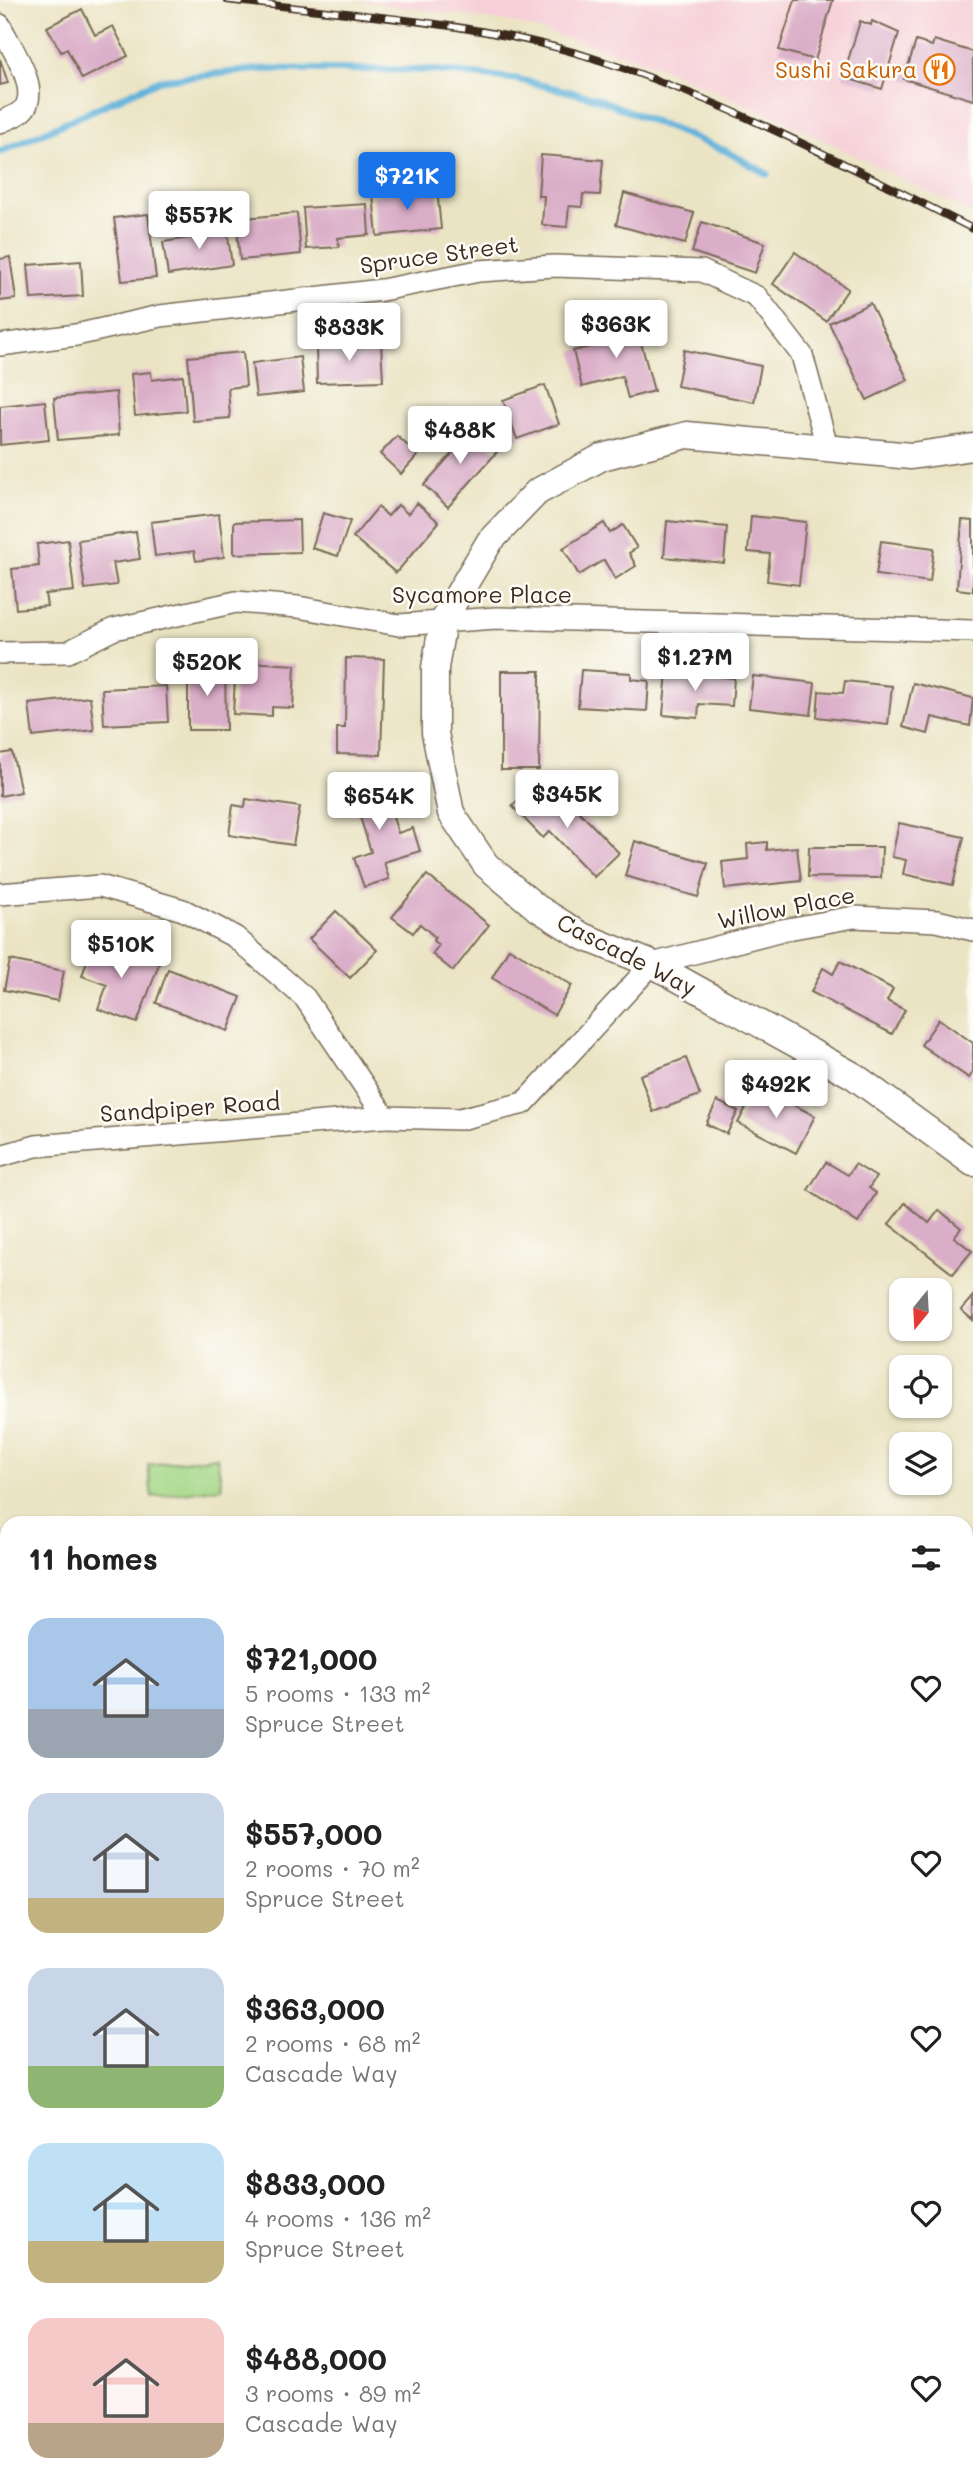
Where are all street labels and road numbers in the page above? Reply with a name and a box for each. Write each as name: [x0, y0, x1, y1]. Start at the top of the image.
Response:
street label: Spruce Street: [358, 228, 520, 280]
street label: Sycamore Place: [392, 579, 572, 609]
street label: Willow Place: [715, 879, 857, 935]
street label: Cascade Way: [552, 906, 702, 1002]
street label: Sandpiper Road: [99, 1086, 281, 1128]

